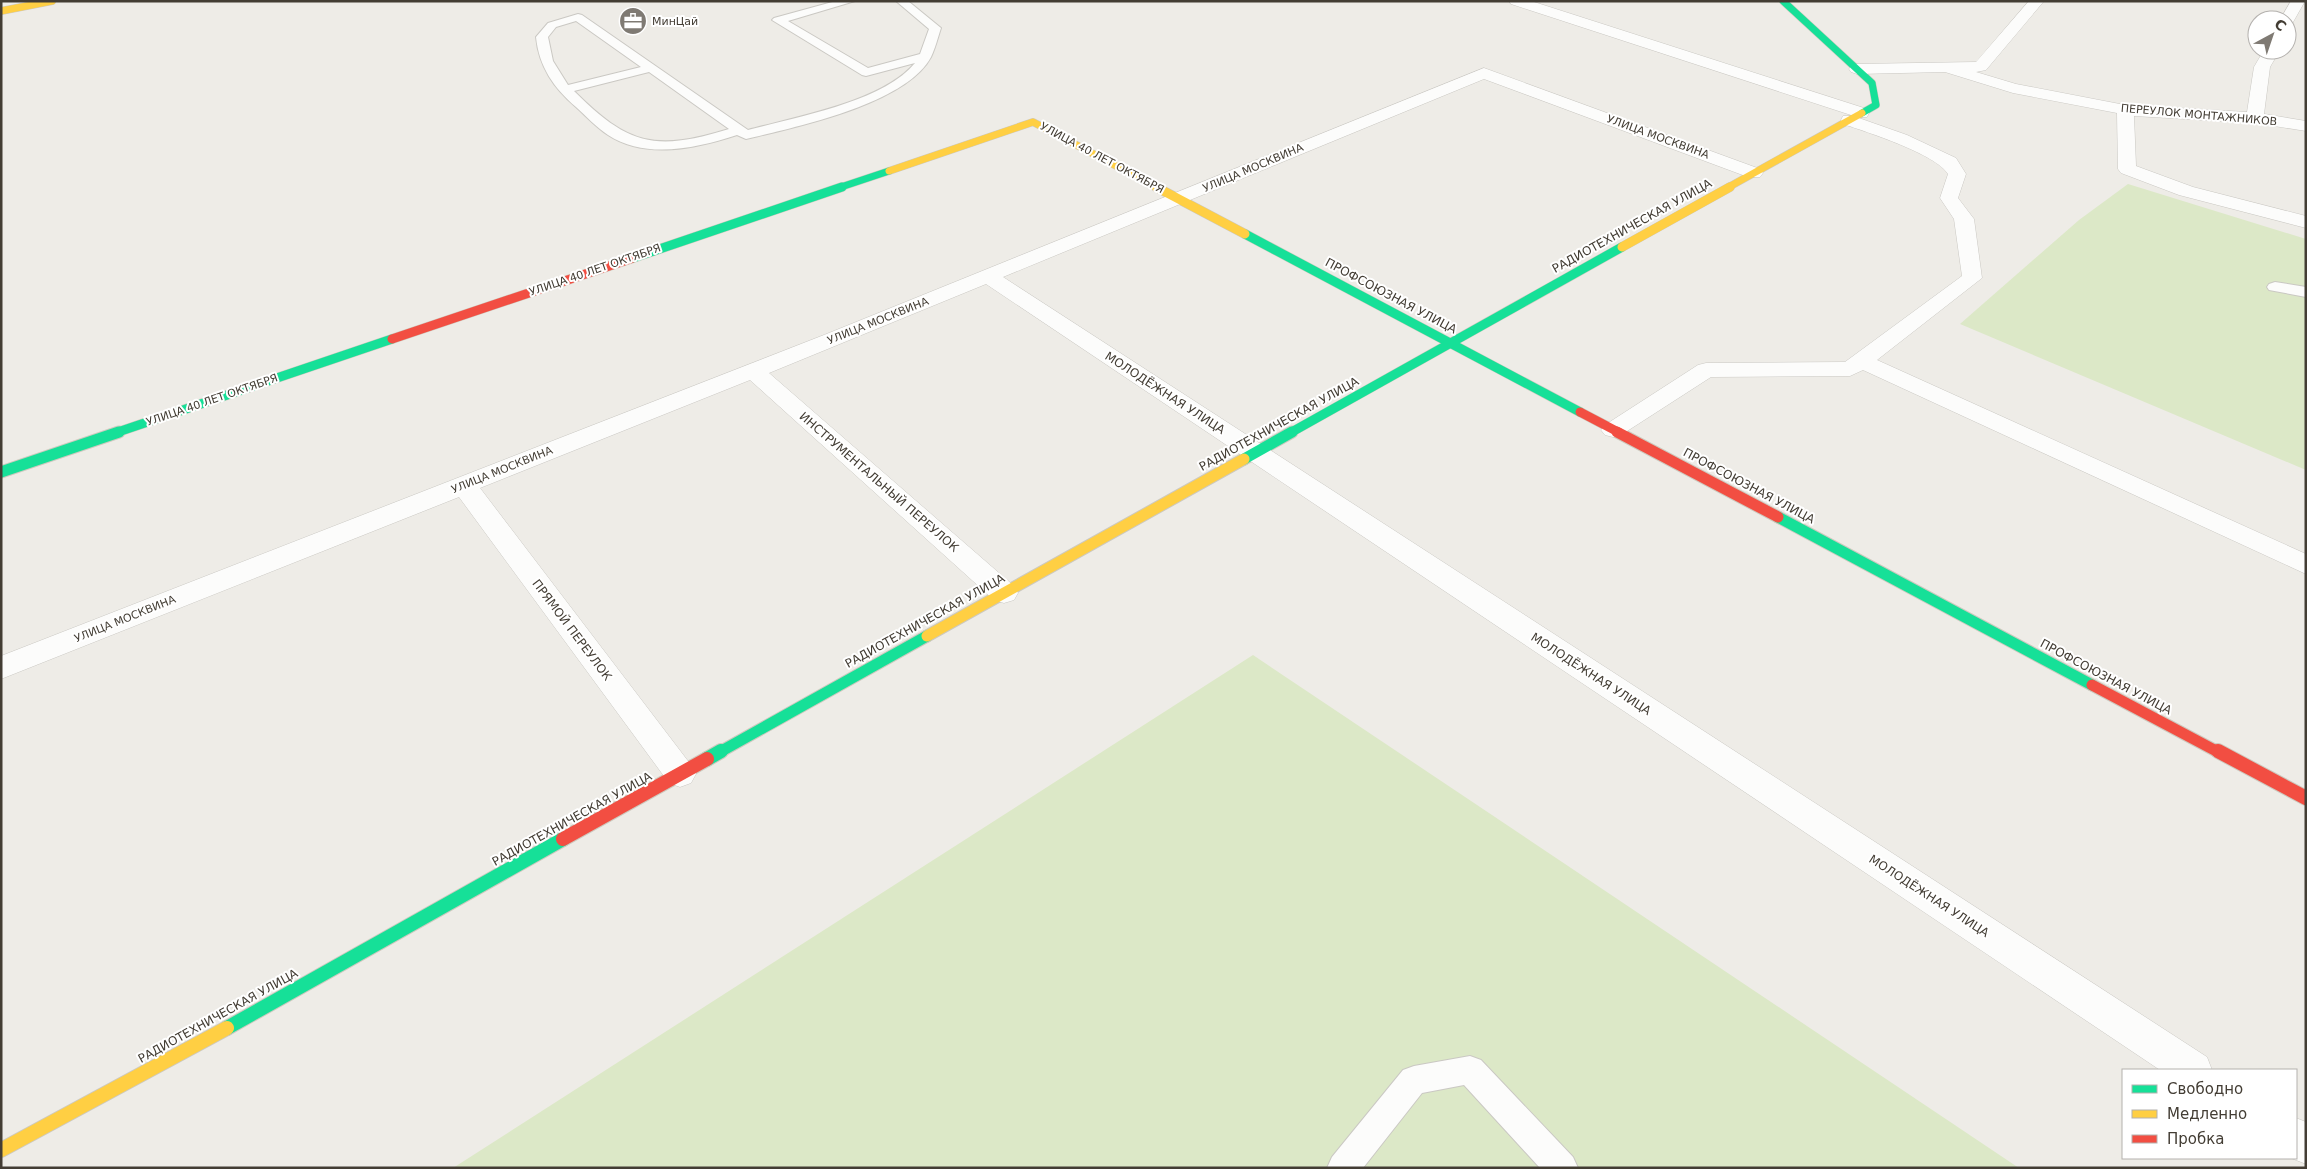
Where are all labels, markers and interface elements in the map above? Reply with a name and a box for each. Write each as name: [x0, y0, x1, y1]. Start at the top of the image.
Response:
office icon: МинЦай: [618, 6, 648, 36]
north arrow: [2247, 10, 2297, 60]
place label: МинЦай: [652, 15, 698, 28]
text: С: [2271, 16, 2289, 34]
street label: ПЕРЕУЛОК МОНТАЖНИКОВ: [2120, 102, 2278, 128]
street label: УЛИЦА МОСКВИНА: [1605, 112, 1711, 162]
street label: УЛИЦА 40 ЛЕТ ОКТЯБРЯ: [1038, 120, 1166, 196]
street label: УЛИЦА МОСКВИНА: [1201, 141, 1306, 195]
street label: РАДИОТЕХНИЧЕСКАЯ УЛИЦА: [1550, 176, 1715, 276]
street label: УЛИЦА 40 ЛЕТ ОКТЯБРЯ: [527, 241, 663, 299]
street label: ПРОФСОЮЗНАЯ УЛИЦА: [1323, 255, 1460, 337]
street label: УЛИЦА МОСКВИНА: [826, 295, 931, 347]
street label: МОЛОДЁЖНАЯ УЛИЦА: [1102, 348, 1229, 438]
street label: УЛИЦА 40 ЛЕТ ОКТЯБРЯ: [144, 371, 280, 429]
street label: РАДИОТЕХНИЧЕСКАЯ УЛИЦА: [1197, 374, 1362, 474]
street label: ИНСТРУМЕНТАЛЬНЫЙ ПЕРЕУЛОК: [797, 408, 962, 555]
street label: УЛИЦА МОСКВИНА: [450, 444, 555, 496]
street label: ПРОФСОЮЗНАЯ УЛИЦА: [1681, 445, 1818, 527]
street label: РАДИОТЕХНИЧЕСКАЯ УЛИЦА: [843, 571, 1008, 671]
street label: ПРЯМОЙ ПЕРЕУЛОК: [529, 576, 616, 684]
street label: УЛИЦА МОСКВИНА: [73, 593, 178, 645]
street label: МОЛОДЁЖНАЯ УЛИЦА: [1528, 629, 1655, 719]
street label: ПРОФСОЮЗНАЯ УЛИЦА: [2038, 636, 2175, 718]
street label: РАДИОТЕХНИЧЕСКАЯ УЛИЦА: [490, 769, 655, 869]
street label: МОЛОДЁЖНАЯ УЛИЦА: [1866, 851, 1993, 941]
street label: РАДИОТЕХНИЧЕСКАЯ УЛИЦА: [136, 966, 301, 1066]
legend: [2122, 1069, 2297, 1159]
text: Свободно: [2167, 1080, 2243, 1098]
text: Медленно: [2167, 1105, 2247, 1123]
text: Пробка: [2167, 1130, 2224, 1148]

